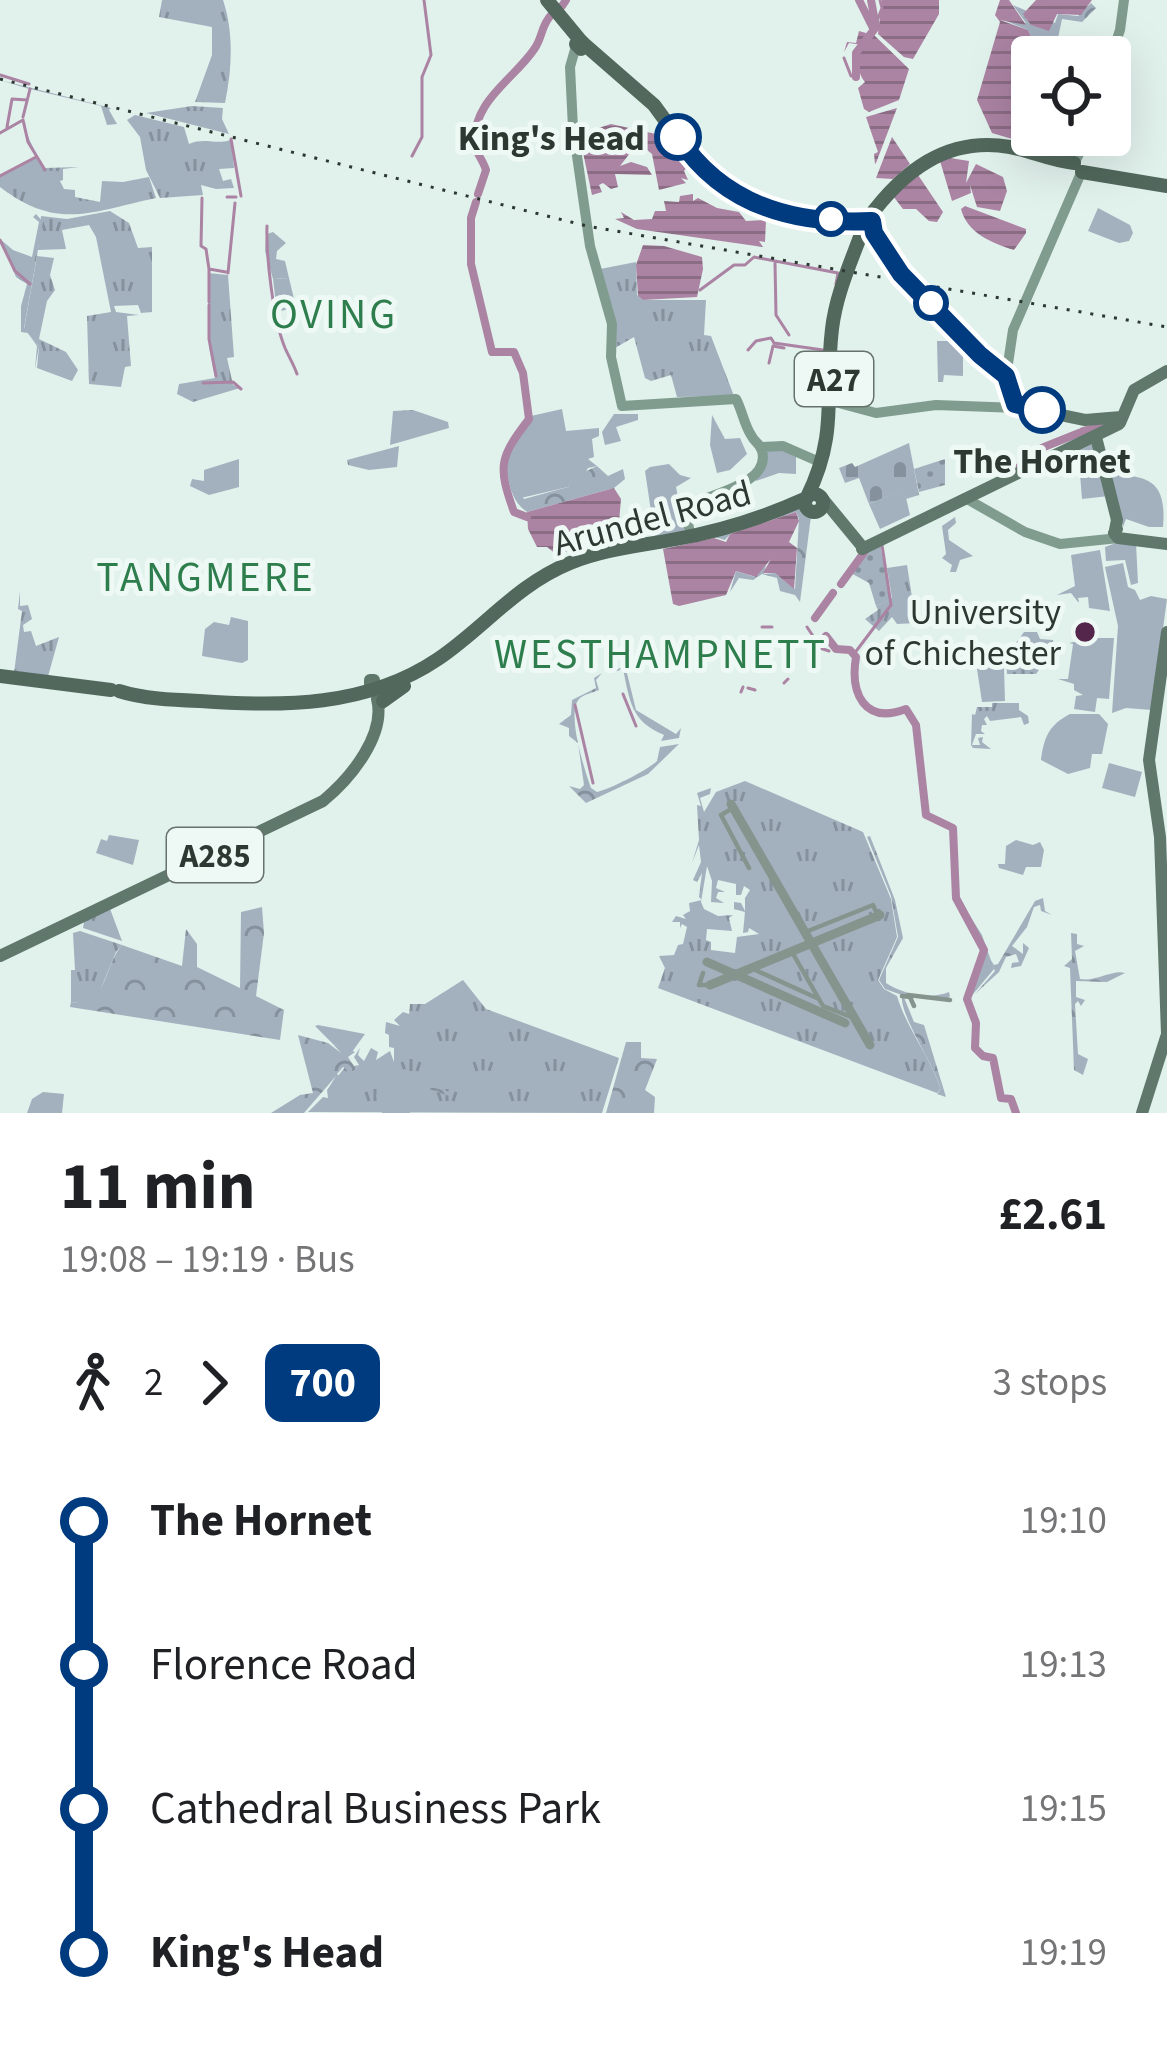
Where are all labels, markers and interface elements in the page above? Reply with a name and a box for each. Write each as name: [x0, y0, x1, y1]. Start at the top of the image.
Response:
map controls: [1011, 36, 1131, 156]
button: locate: [1011, 36, 1131, 156]
place label: King's Head: [458, 113, 645, 164]
marker: King's Head: [656, 115, 700, 159]
unlabelled marker: [815, 203, 847, 235]
district label: OVING: [270, 285, 398, 345]
unlabelled marker: [915, 287, 947, 319]
road number: A27: [795, 352, 873, 406]
marker: The Hornet: [1020, 388, 1064, 432]
place label: The Hornet: [953, 436, 1131, 487]
street label: Arundel Road: [548, 468, 757, 569]
district label: TANGMERE: [96, 548, 316, 608]
place label: University of Chichester: [865, 587, 1062, 679]
marker: University of Chichester: [1072, 619, 1098, 645]
district label: WESTHAMPNETT: [494, 625, 828, 685]
road number: A285: [167, 828, 263, 882]
text: 11 min: [60, 1140, 255, 1234]
text: £2.61: [998, 1183, 1107, 1247]
text: 19:08 – 19:19 · Bus: [60, 1232, 355, 1288]
icon: walk: [60, 1350, 126, 1416]
icon: forward: [181, 1350, 247, 1416]
text: 700: [289, 1353, 356, 1413]
text: 2: [144, 1355, 163, 1411]
text: 3 stops: [993, 1355, 1107, 1411]
text: The Hornet: [150, 1489, 372, 1553]
text: 19:10: [1020, 1493, 1107, 1549]
text: Florence Road: [150, 1633, 418, 1697]
text: 19:13: [1020, 1637, 1107, 1693]
text: Cathedral Business Park: [150, 1777, 601, 1841]
text: 19:15: [1020, 1781, 1107, 1837]
text: King's Head: [150, 1921, 384, 1985]
text: 19:19: [1020, 1925, 1107, 1981]

